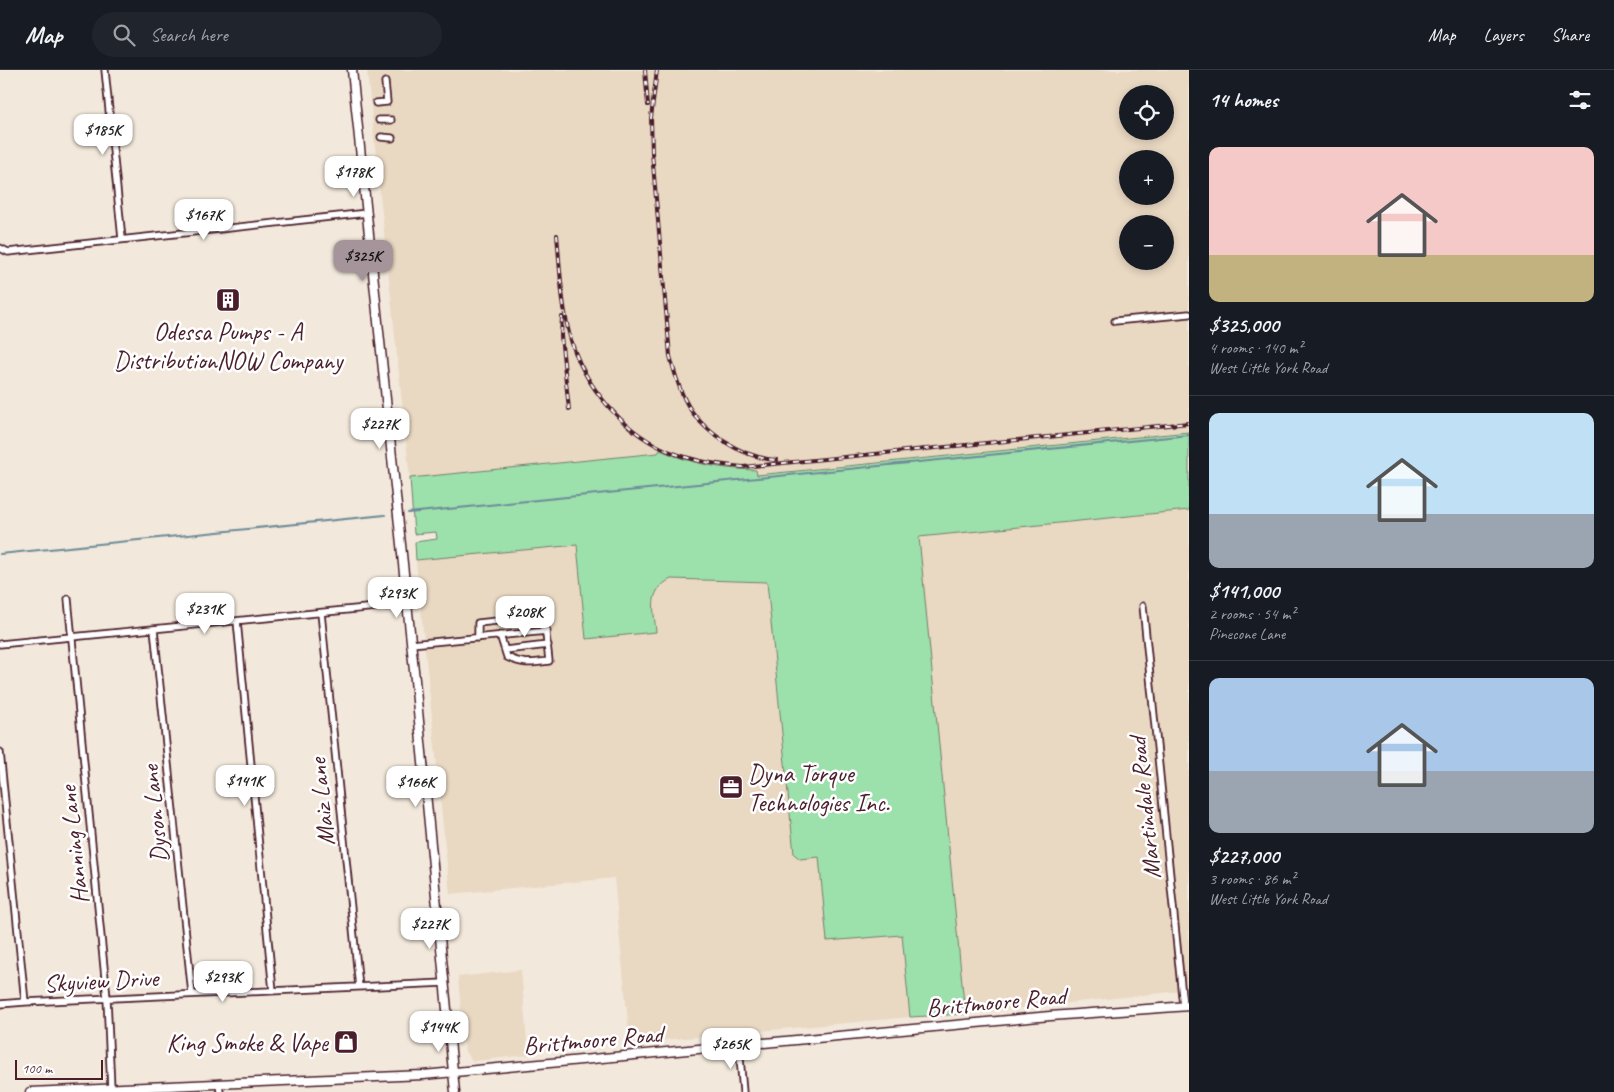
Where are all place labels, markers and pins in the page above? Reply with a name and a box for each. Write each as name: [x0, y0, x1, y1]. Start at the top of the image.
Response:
pin: $185K: [68, 114, 138, 156]
pin: $178K: [319, 156, 389, 198]
pin: $167K: [169, 198, 239, 241]
pin: $325K: [328, 240, 398, 282]
building icon: Odessa Pumps - A DistributionNOW Company: [215, 287, 241, 313]
place label: Odessa Pumps - A DistributionNOW Company: [114, 316, 345, 377]
pin: $227K: [345, 408, 415, 450]
pin: $293K: [362, 576, 432, 619]
pin: $231K: [170, 592, 240, 635]
pin: $208K: [490, 596, 560, 638]
place label: Dyna Torque Technologies Inc.: [748, 758, 890, 819]
pin: $141K: [210, 764, 280, 807]
pin: $166K: [381, 766, 451, 808]
office icon: Dyna Torque Technologies Inc.: [718, 774, 744, 800]
pin: $227K: [395, 908, 465, 950]
pin: $293K: [188, 960, 258, 1003]
pin: $144K: [404, 1010, 474, 1053]
place label: King Smoke & Vape: [167, 1027, 330, 1059]
pin: $265K: [696, 1028, 766, 1070]
shop icon: King Smoke & Vape: [333, 1029, 359, 1055]

